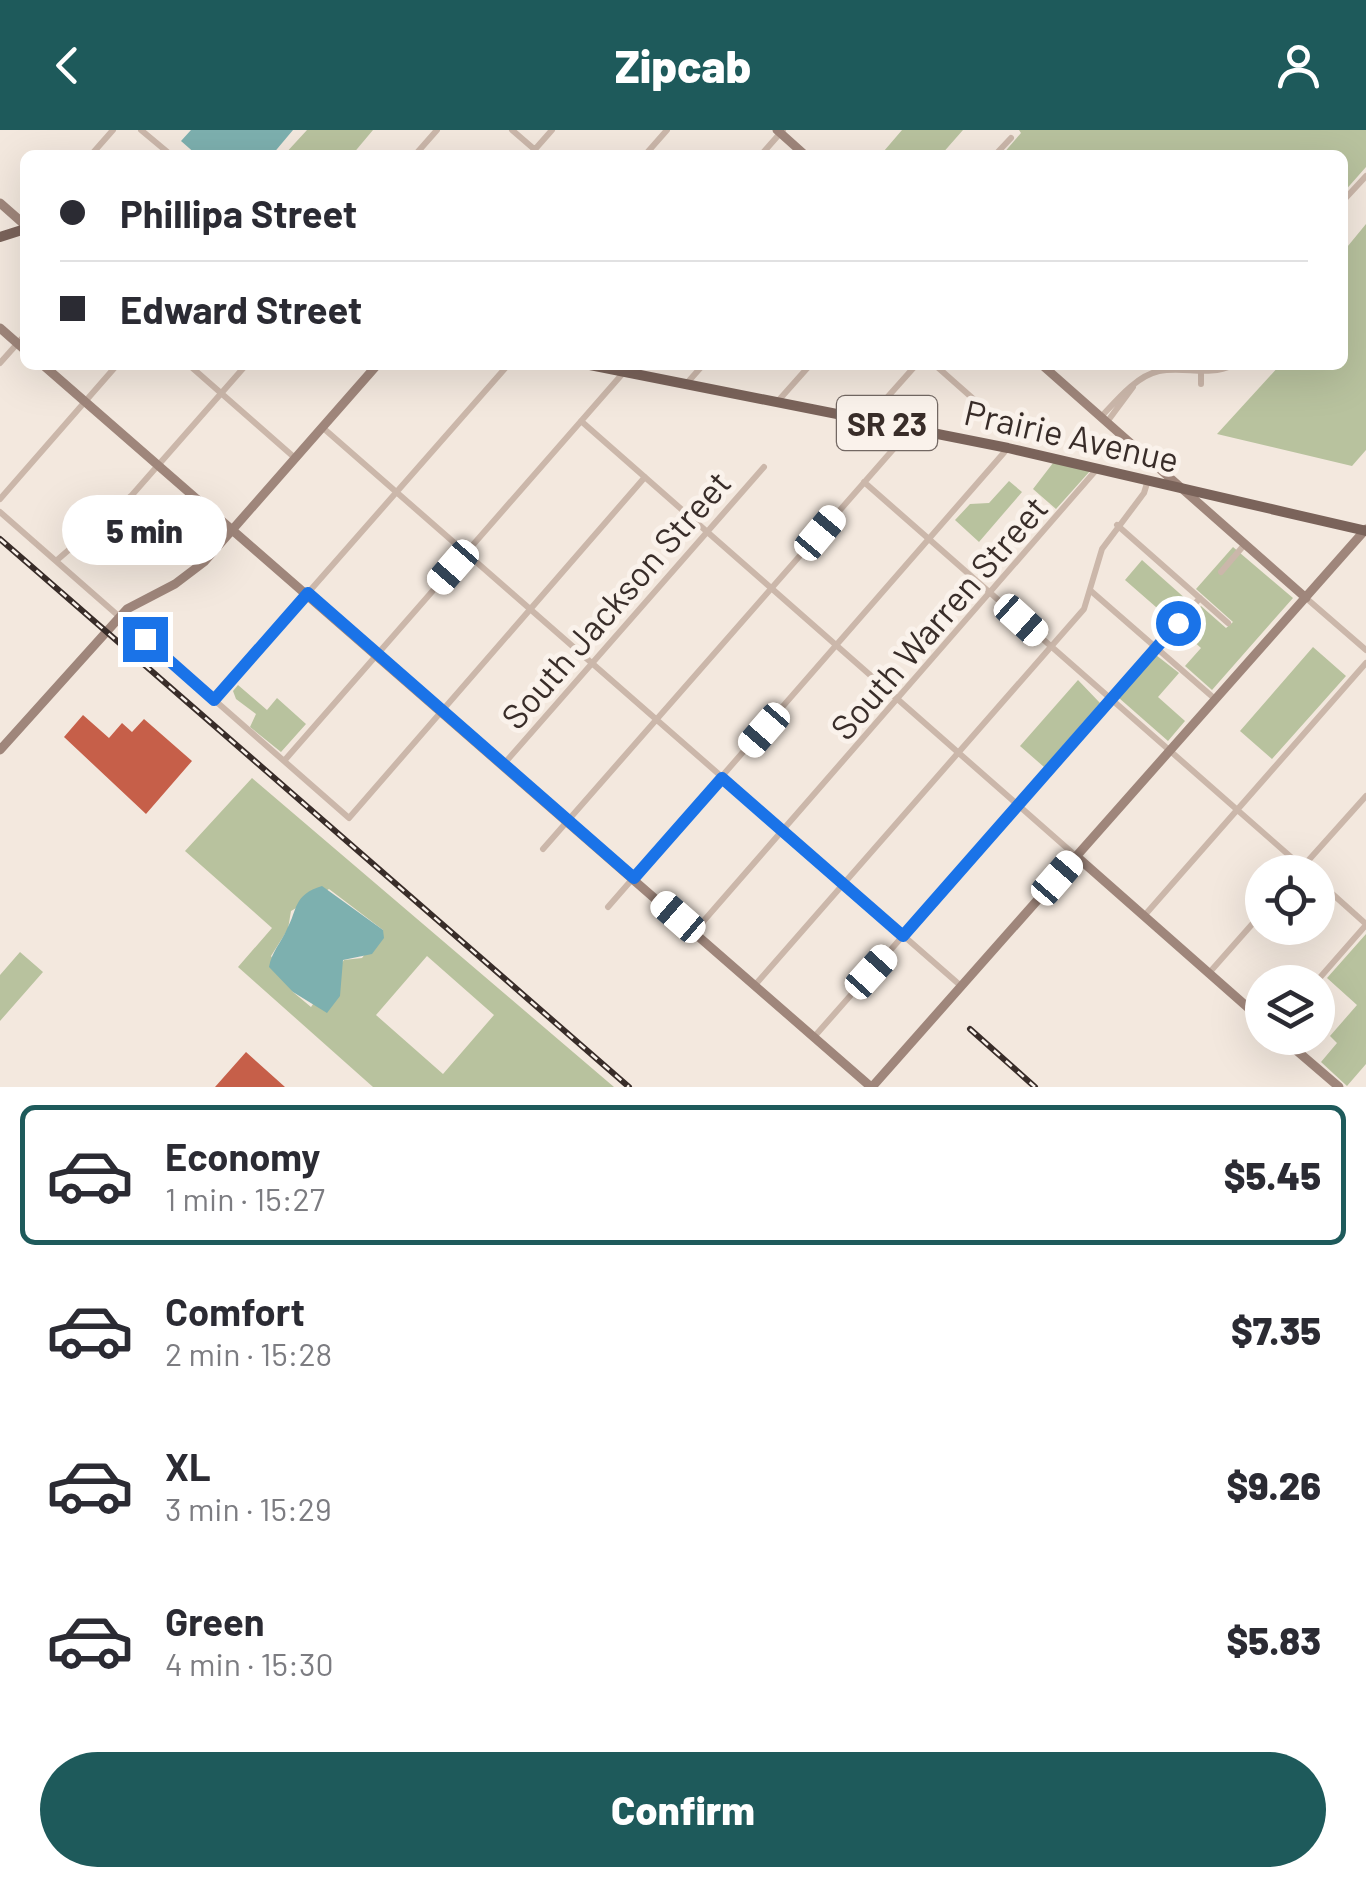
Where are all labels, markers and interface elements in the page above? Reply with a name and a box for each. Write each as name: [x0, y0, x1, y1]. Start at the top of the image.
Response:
icon: back: [40, 38, 95, 93]
text: Zipcab: [615, 38, 751, 92]
icon: person: [1271, 38, 1326, 93]
text: Phillipa Street: [120, 190, 357, 236]
text: Edward Street: [120, 286, 362, 332]
street label: Prairie Avenue: [961, 390, 1183, 480]
road number: SR 23: [837, 396, 937, 450]
street label: South Jackson Street: [492, 461, 738, 737]
street label: South Warren Street: [821, 487, 1055, 747]
callout: 5 min: [62, 494, 228, 564]
car: [789, 500, 851, 566]
text: 5 min: [106, 511, 183, 549]
car: [422, 535, 484, 599]
car: [989, 589, 1053, 651]
route start: [1156, 601, 1201, 646]
route end: [123, 617, 168, 662]
car: [733, 698, 795, 762]
car: [1026, 846, 1088, 910]
map controls: [1245, 855, 1335, 1055]
button: locate: [1245, 855, 1335, 945]
car: [646, 886, 710, 948]
car: [840, 940, 902, 1004]
button: layers: [1245, 965, 1335, 1055]
icon: car: [45, 1130, 135, 1220]
text: Economy: [165, 1133, 320, 1179]
text: $5.45: [1224, 1152, 1321, 1198]
text: 1 min · 15:27: [165, 1179, 325, 1217]
icon: car: [45, 1285, 135, 1375]
text: Comfort: [165, 1288, 305, 1334]
text: $7.35: [1231, 1307, 1321, 1353]
text: 2 min · 15:28: [165, 1334, 332, 1372]
icon: car: [45, 1440, 135, 1530]
text: XL: [165, 1443, 211, 1489]
text: $9.26: [1226, 1462, 1321, 1508]
text: 3 min · 15:29: [165, 1489, 332, 1527]
icon: car: [45, 1595, 135, 1685]
text: Green: [165, 1598, 265, 1644]
text: $5.83: [1226, 1617, 1321, 1663]
text: 4 min · 15:30: [165, 1644, 333, 1682]
button: Confirm: [40, 1752, 1326, 1867]

